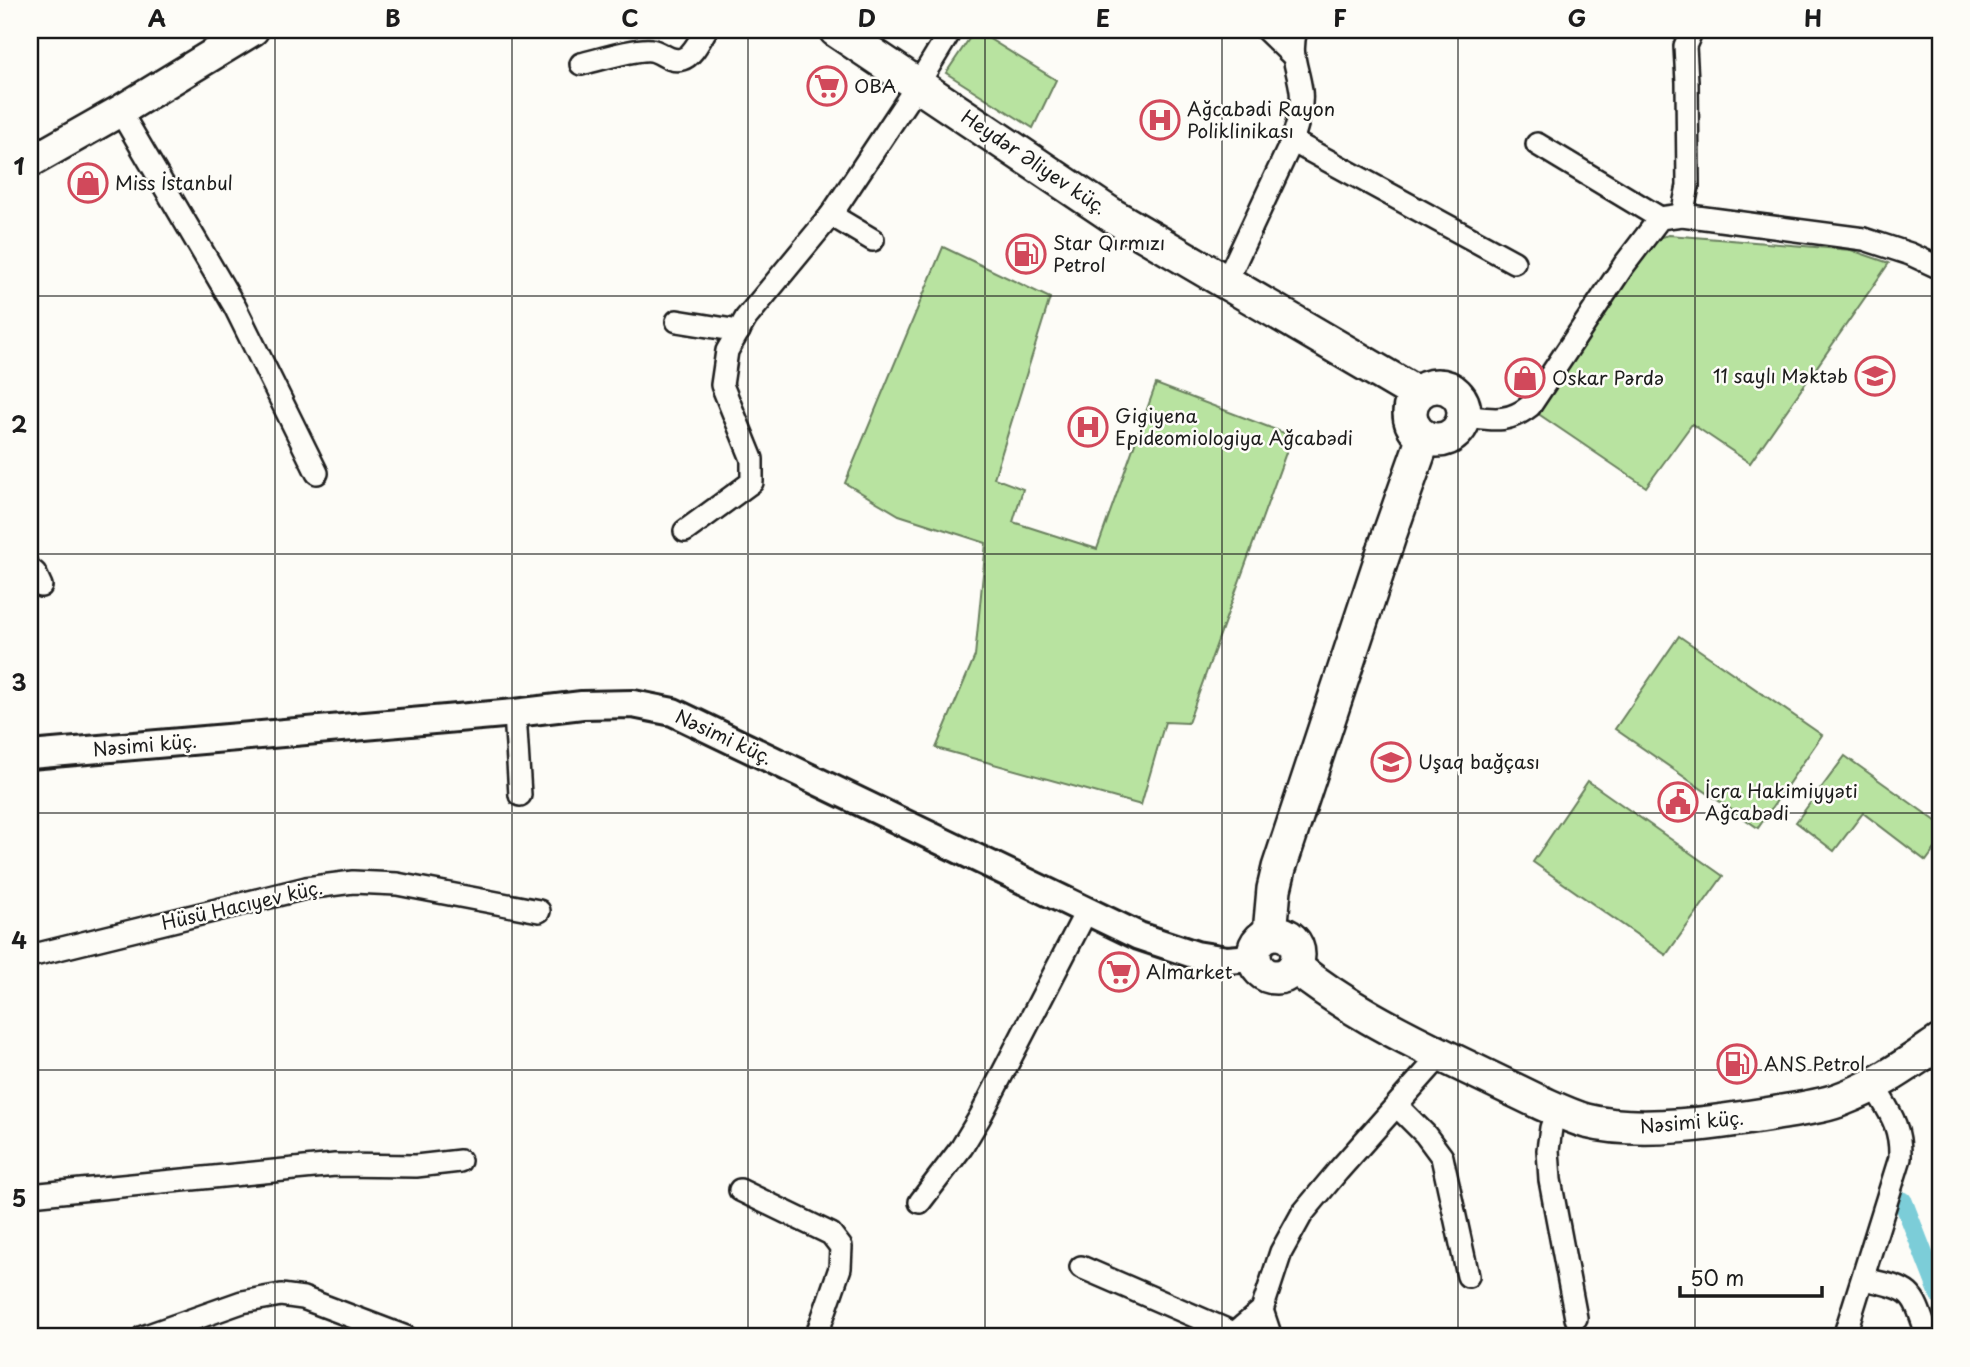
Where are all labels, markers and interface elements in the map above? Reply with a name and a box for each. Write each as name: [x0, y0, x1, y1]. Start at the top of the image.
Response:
text: A: [148, 0, 166, 35]
text: B: [385, 0, 401, 35]
text: C: [621, 0, 639, 35]
text: D: [858, 0, 876, 35]
text: E: [1096, 0, 1110, 35]
text: F: [1333, 0, 1347, 35]
text: G: [1568, 0, 1586, 35]
text: H: [1804, 0, 1822, 35]
supermarket icon: OBA: [806, 65, 848, 107]
place label: OBA: [854, 71, 896, 99]
place label: Ağcabədi Rayon Poliklinikası: [1187, 94, 1335, 144]
hospital icon: Ağcabədi Rayon Poliklinikası: [1139, 99, 1181, 141]
street label: Heydər Əliyev küç.: [956, 102, 1113, 220]
text: 1: [14, 148, 25, 183]
shop icon: Miss İstanbul: [67, 162, 109, 204]
place label: Miss İstanbul: [115, 168, 233, 196]
place label: Star Qırmızı Petrol: [1053, 228, 1165, 278]
fuel station icon: Star Qırmızı Petrol: [1005, 233, 1047, 275]
school or university icon: 11 saylı Məktəb: [1854, 355, 1896, 397]
shop icon: Oskar Pərdə: [1504, 357, 1546, 399]
place label: 11 saylı Məktəb: [1713, 361, 1848, 389]
place label: Oskar Pərdə: [1552, 363, 1664, 391]
place label: Gigiyena Epideomiologiya Ağcabədi: [1115, 401, 1353, 451]
text: 2: [11, 406, 27, 441]
hospital icon: Gigiyena Epideomiologiya Ağcabədi: [1067, 406, 1109, 448]
text: 3: [11, 664, 27, 699]
street label: Nəsimi küç.: [671, 701, 778, 771]
street label: Nəsimi küç.: [92, 726, 198, 763]
school or university icon: Uşaq bağçası: [1370, 741, 1412, 783]
place label: Uşaq bağçası: [1418, 747, 1540, 775]
place label: İcra Hakimiyyəti Ağcabədi: [1705, 776, 1858, 826]
public building icon: İcra Hakimiyyəti Ağcabədi: [1657, 781, 1699, 823]
street label: Hüsü Hacıyev küç.: [158, 872, 325, 936]
text: 4: [11, 922, 27, 957]
supermarket icon: Almarket: [1098, 951, 1140, 993]
place label: Almarket: [1146, 957, 1233, 985]
fuel station icon: ANS Petrol: [1716, 1043, 1758, 1085]
place label: ANS Petrol: [1764, 1049, 1865, 1077]
street label: Nəsimi küç.: [1639, 1103, 1745, 1140]
text: 5: [12, 1180, 26, 1215]
scale bar: [1680, 1255, 1821, 1299]
text: 50 m: [1690, 1261, 1744, 1293]

